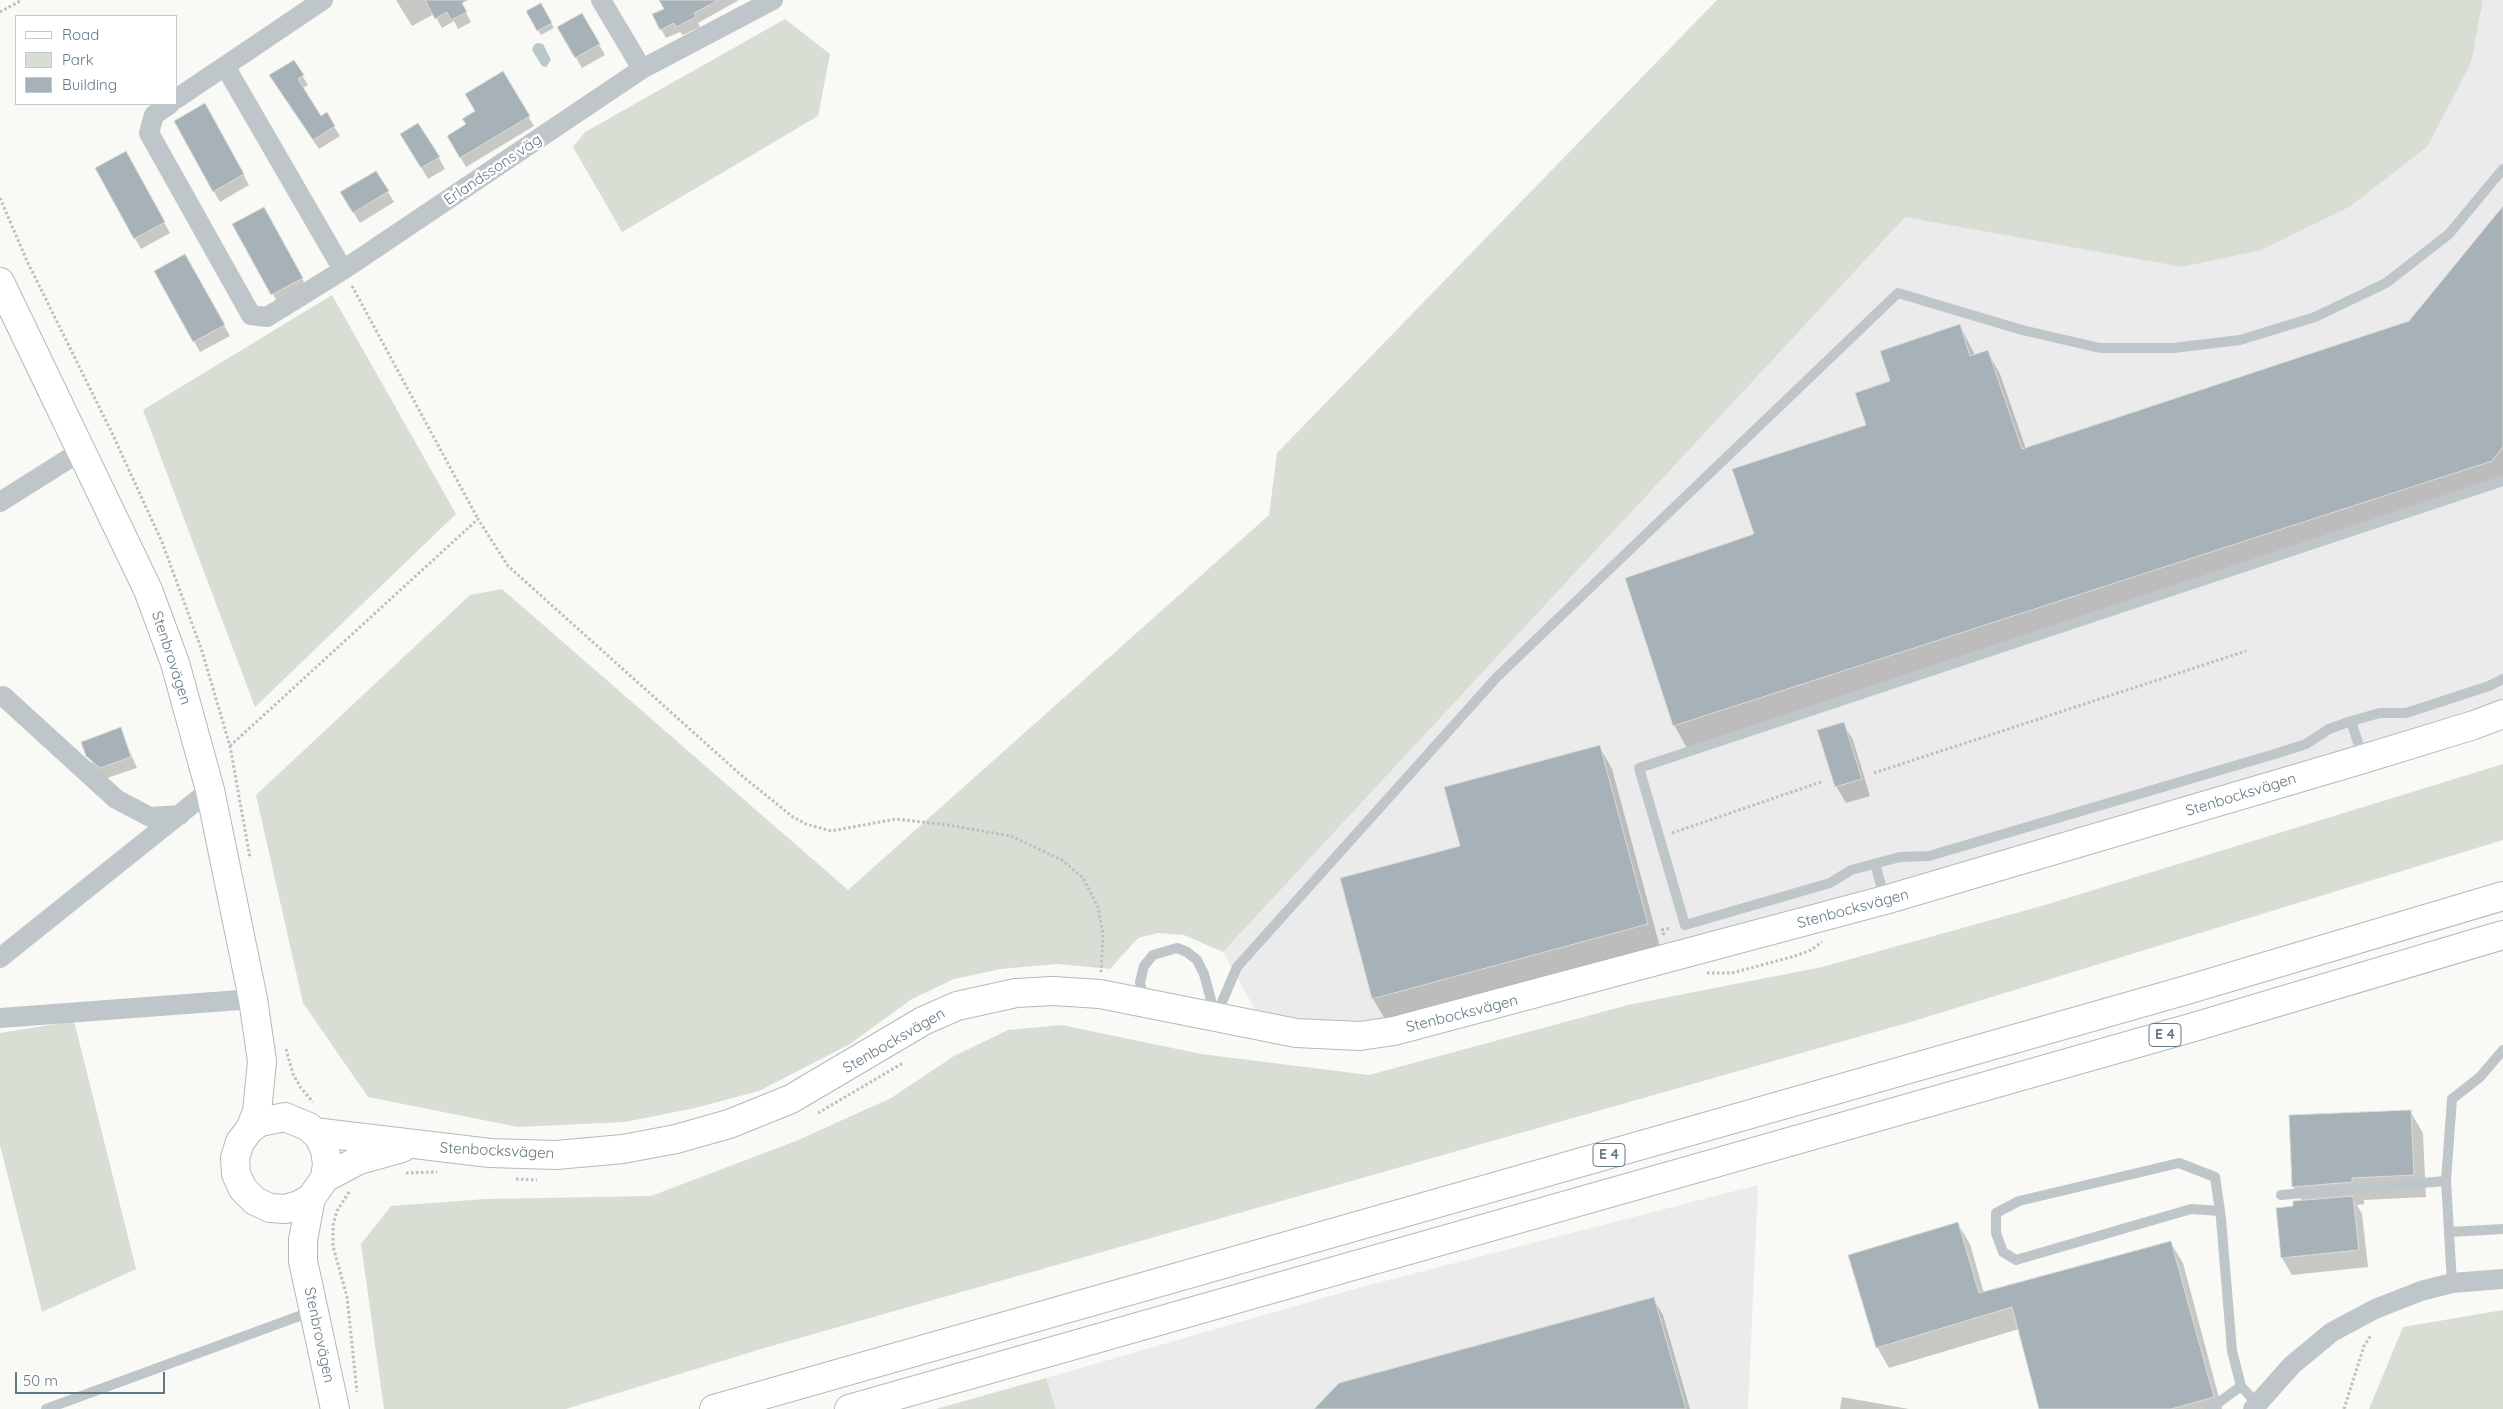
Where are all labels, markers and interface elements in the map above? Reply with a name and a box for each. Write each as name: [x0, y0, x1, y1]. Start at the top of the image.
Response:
legend: [15, 15, 178, 105]
text: Road: [62, 25, 99, 44]
text: Park: [62, 50, 94, 69]
text: Building: [62, 75, 117, 94]
street label: Erlandssons väg: [441, 131, 545, 209]
street label: Stenbrovägen: [147, 609, 195, 707]
street label: Stenbocksvägen: [2184, 770, 2298, 820]
street label: Stenbocksvägen: [1795, 885, 1911, 933]
street label: Stenbocksvägen: [1404, 991, 1520, 1037]
street label: Stenbocksvägen: [840, 1005, 948, 1077]
road number: E 4: [2149, 1024, 2181, 1046]
street label: Stenbocksvägen: [439, 1139, 555, 1163]
road number: E 4: [1593, 1144, 1625, 1166]
street label: Stenbrovägen: [300, 1286, 338, 1384]
scale bar: [18, 1362, 168, 1394]
text: 50 m: [23, 1371, 58, 1390]

